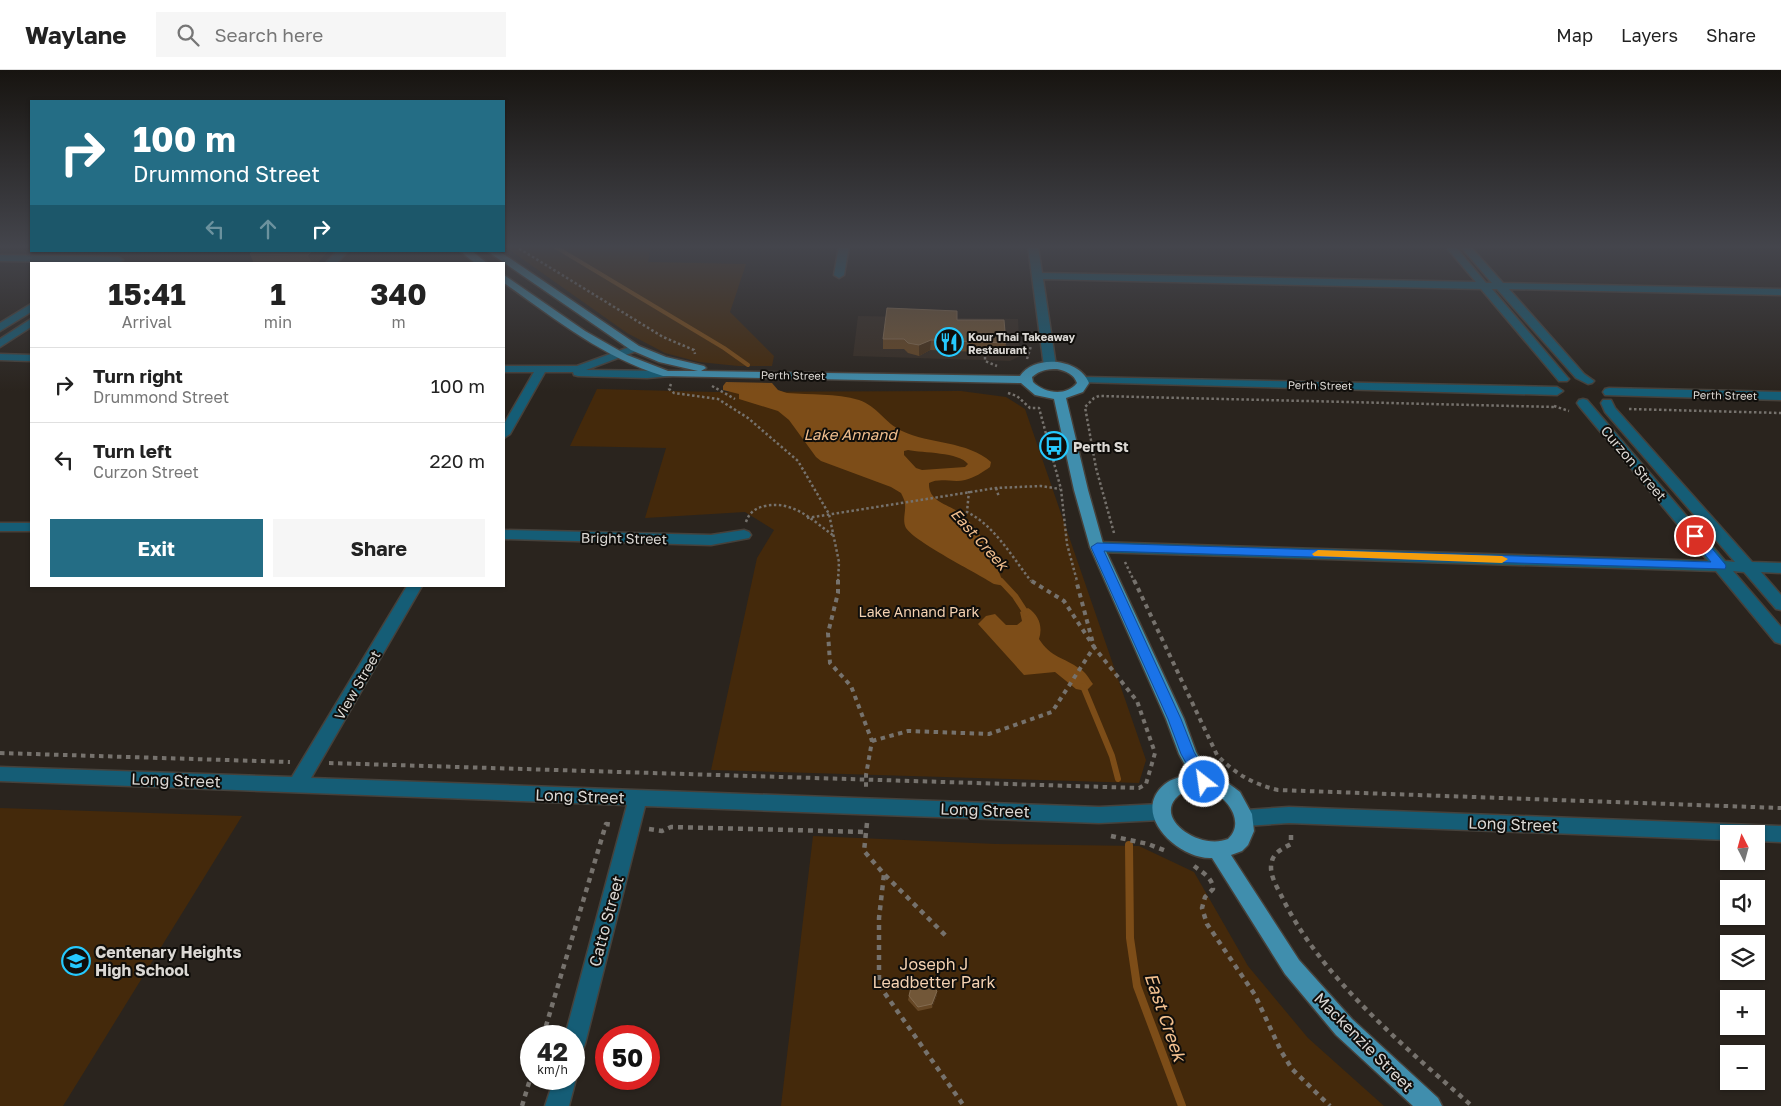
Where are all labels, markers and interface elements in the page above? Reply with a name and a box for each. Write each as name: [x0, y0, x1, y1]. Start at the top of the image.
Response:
search box: [156, 12, 506, 57]
text: Waylane: [25, 20, 126, 49]
icon: search: [174, 21, 202, 49]
text: Search here: [214, 23, 323, 46]
text: Map: [1556, 24, 1593, 46]
text: Layers: [1621, 24, 1678, 46]
text: Share: [1706, 24, 1756, 46]
text: 100 m: [133, 118, 236, 160]
icon: right: [50, 120, 115, 185]
text: Drummond Street: [133, 160, 320, 187]
icon: left: [201, 215, 229, 243]
icon: ahead: [254, 215, 282, 243]
icon: right: [307, 215, 335, 243]
text: 15:41: [108, 276, 186, 312]
text: 1: [270, 276, 286, 312]
text: 340: [370, 276, 427, 312]
text: Arrival: [122, 312, 172, 332]
text: min: [264, 312, 292, 332]
text: m: [391, 312, 406, 332]
restaurant icon: Kour Thai Takeaway Restaurant: [934, 327, 964, 357]
place label: Kour Thai Takeaway Restaurant: [968, 330, 1076, 356]
text: Turn right: [93, 364, 183, 387]
street label: Perth Street: [761, 368, 825, 382]
icon: right: [50, 371, 78, 399]
text: 100 m: [431, 374, 485, 397]
street label: Perth Street: [1288, 378, 1352, 392]
text: Drummond Street: [93, 387, 229, 407]
street label: Perth Street: [1693, 388, 1757, 402]
street label: Curzon Street: [1598, 422, 1670, 504]
water label: Lake Annand: [803, 425, 898, 443]
bus stop icon: Perth St: [1039, 431, 1069, 461]
place label: Perth St: [1073, 438, 1129, 455]
text: Turn left: [93, 439, 172, 462]
icon: left: [50, 446, 78, 474]
text: 220 m: [430, 449, 485, 472]
text: Curzon Street: [93, 462, 199, 482]
water label: East Creek: [948, 504, 1013, 575]
pin: [1674, 515, 1716, 557]
button: Exit: [50, 519, 263, 577]
button: Share: [273, 519, 485, 577]
icon: arrive: [1681, 522, 1709, 550]
street label: Bright Street: [581, 529, 667, 547]
park label: Lake Annand Park: [859, 603, 979, 620]
street label: View Street: [330, 647, 384, 723]
position arrow: [1177, 755, 1229, 807]
street label: Long Street: [131, 768, 221, 792]
street label: Long Street: [535, 784, 625, 808]
street label: Long Street: [940, 798, 1030, 822]
street label: Long Street: [1468, 812, 1558, 836]
north arrow: [1720, 825, 1765, 870]
map controls: [1720, 825, 1765, 1090]
street label: Catto Street: [584, 873, 628, 969]
button: sound: [1720, 880, 1765, 925]
button: layers: [1720, 935, 1765, 980]
place label: Centenary Heights High School: [95, 942, 241, 980]
school or university icon: Centenary Heights High School: [61, 946, 91, 976]
park label: Joseph J Leadbetter Park: [872, 954, 996, 992]
water label: East Creek: [1141, 970, 1192, 1066]
street label: Mackenzie Street: [1310, 988, 1418, 1096]
button: +: [1720, 990, 1765, 1035]
speed limit sign: 50: [595, 1025, 660, 1090]
text: 42: [537, 1036, 568, 1067]
button: −: [1720, 1045, 1765, 1090]
text: km/h: [537, 1062, 568, 1077]

